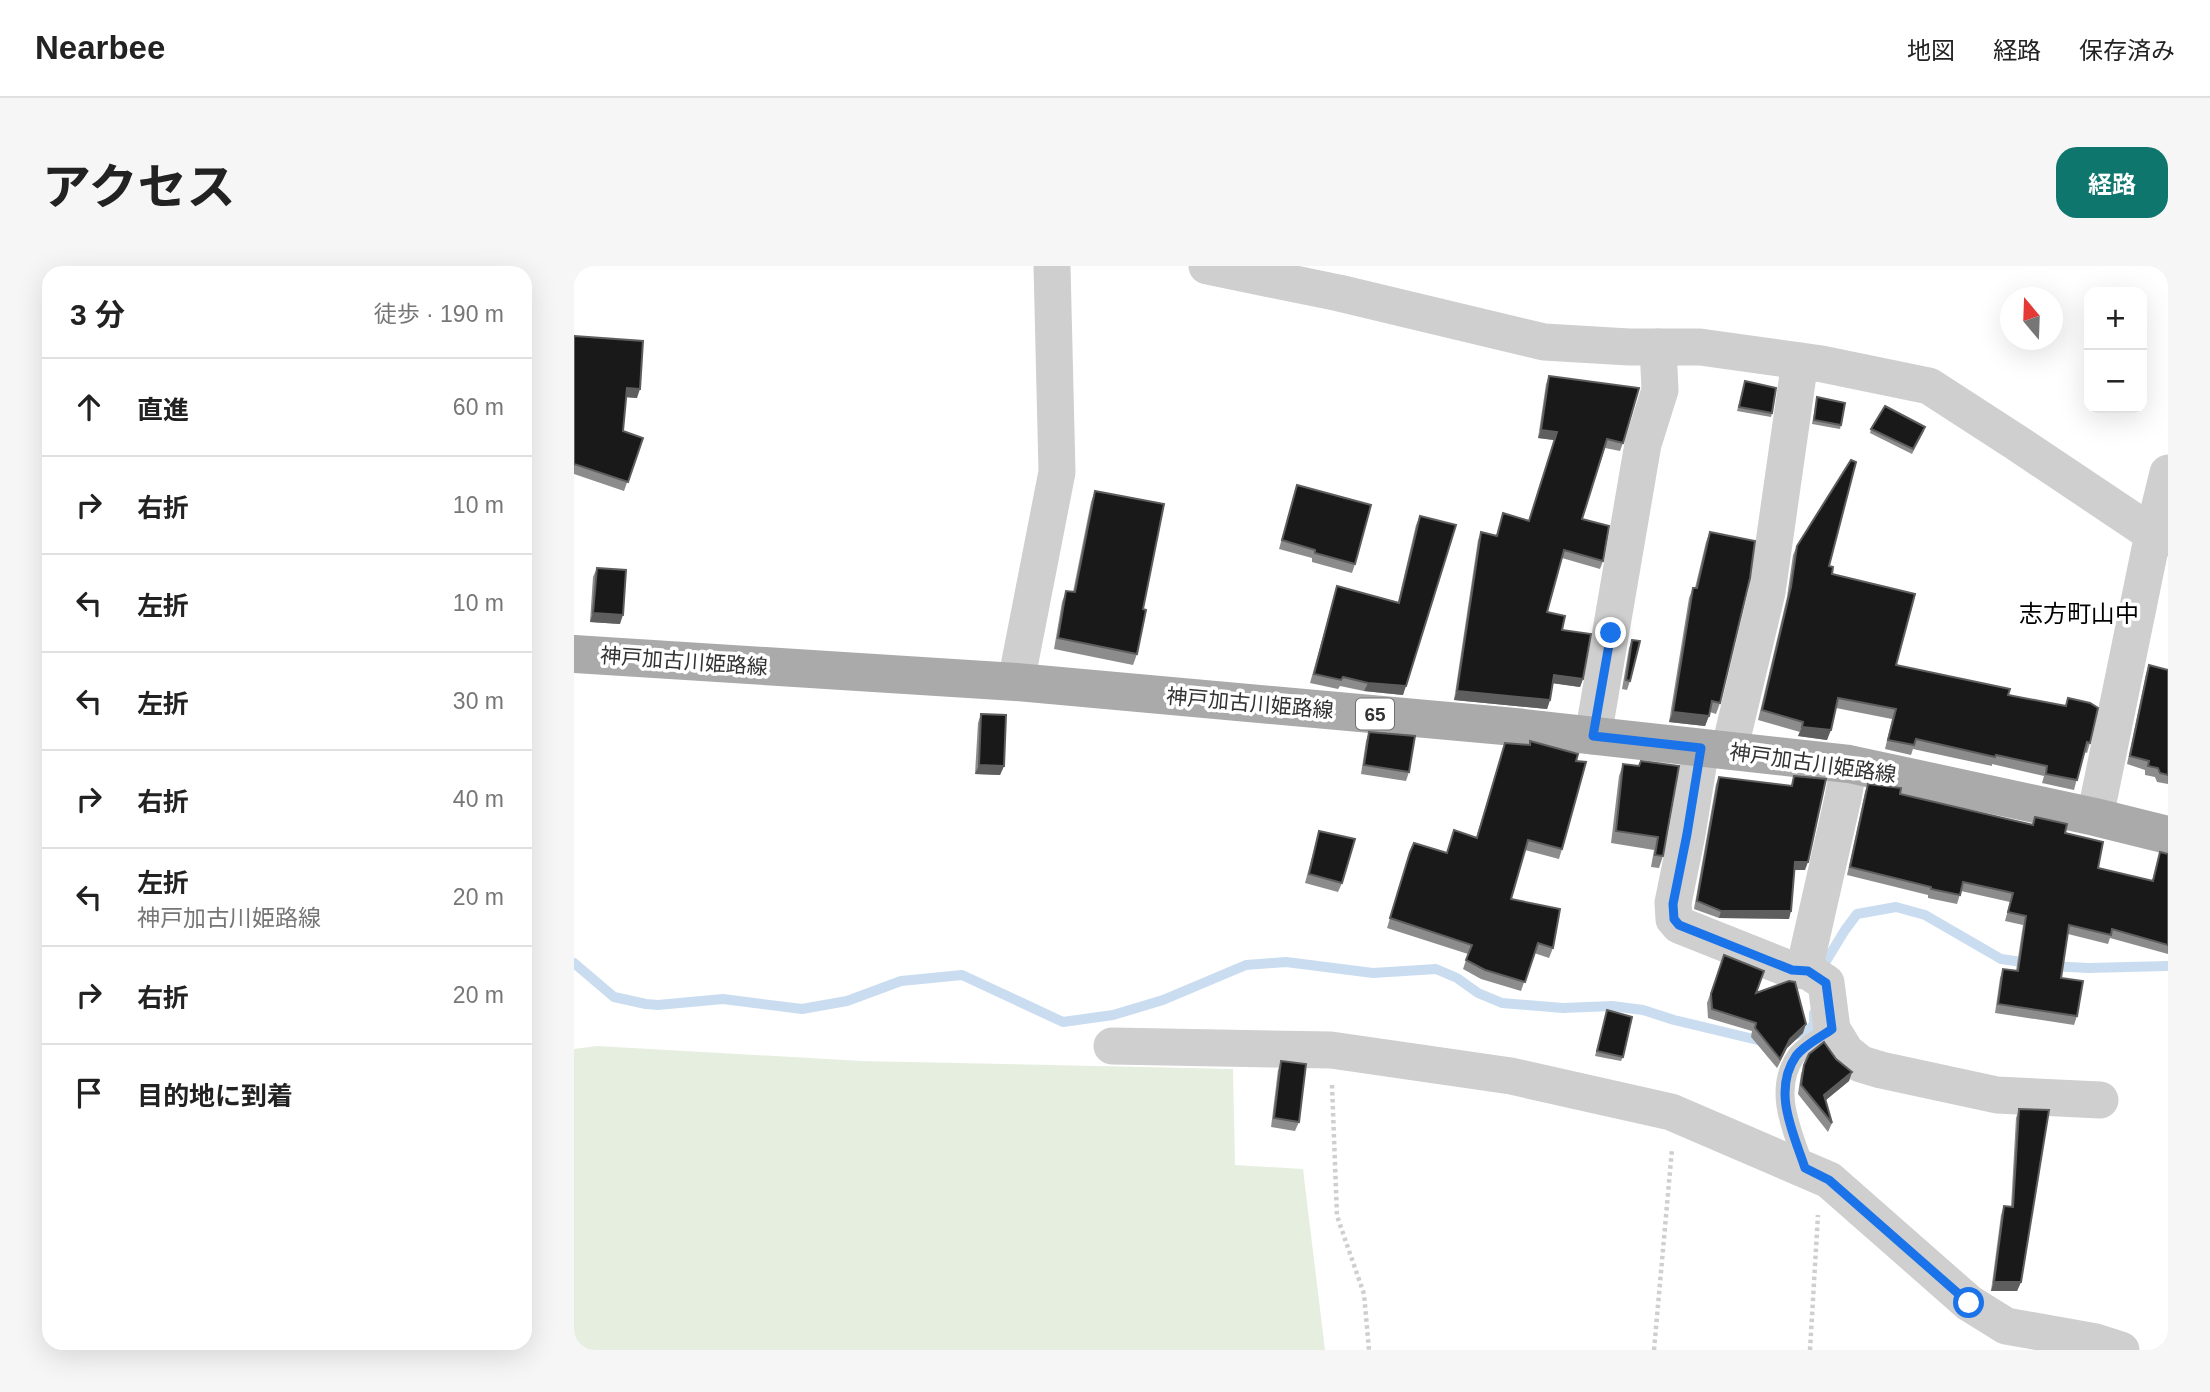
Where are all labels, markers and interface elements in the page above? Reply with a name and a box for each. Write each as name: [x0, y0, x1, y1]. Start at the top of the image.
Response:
text: Nearbee: [35, 29, 165, 66]
text: 地図: [1907, 37, 1955, 64]
text: 経路: [1993, 37, 2041, 64]
text: 保存済み: [2079, 37, 2175, 64]
button: 経路: [2056, 147, 2168, 218]
text: アクセス: [42, 160, 236, 214]
north arrow: [2000, 287, 2063, 350]
map controls: [2084, 287, 2147, 413]
button: +: [2084, 287, 2147, 350]
text: 3 分: [70, 298, 125, 331]
text: 徒歩 · 190 m: [374, 301, 504, 327]
button: −: [2084, 350, 2147, 413]
icon: ahead: [70, 388, 108, 426]
text: 60 m: [453, 394, 504, 420]
text: 直進: [137, 395, 189, 425]
icon: right: [70, 486, 108, 524]
text: 10 m: [453, 492, 504, 518]
text: 右折: [137, 493, 189, 523]
icon: left: [70, 584, 108, 622]
text: 10 m: [453, 590, 504, 616]
text: 左折: [137, 591, 189, 621]
district label: 志方町山中: [2019, 600, 2139, 627]
route end: [1595, 617, 1626, 648]
street label: 神戸加古川姫路線: [599, 644, 769, 678]
icon: left: [70, 682, 108, 720]
street label: 神戸加古川姫路線: [1165, 684, 1335, 722]
text: 30 m: [453, 688, 504, 714]
text: 左折: [137, 689, 189, 719]
road number: 65: [1356, 698, 1394, 729]
street label: 神戸加古川姫路線: [1728, 740, 1898, 786]
icon: right: [70, 780, 108, 818]
text: 40 m: [453, 786, 504, 812]
text: 右折: [137, 787, 189, 817]
text: 左折: [137, 868, 189, 898]
icon: left: [70, 878, 108, 916]
text: 20 m: [453, 884, 504, 910]
text: 神戸加古川姫路線: [137, 905, 321, 931]
icon: right: [70, 976, 108, 1014]
text: 20 m: [453, 982, 504, 1008]
text: 右折: [137, 983, 189, 1013]
icon: arrive: [70, 1074, 108, 1112]
text: 目的地に到着: [137, 1081, 293, 1111]
route start: [1953, 1287, 1984, 1318]

